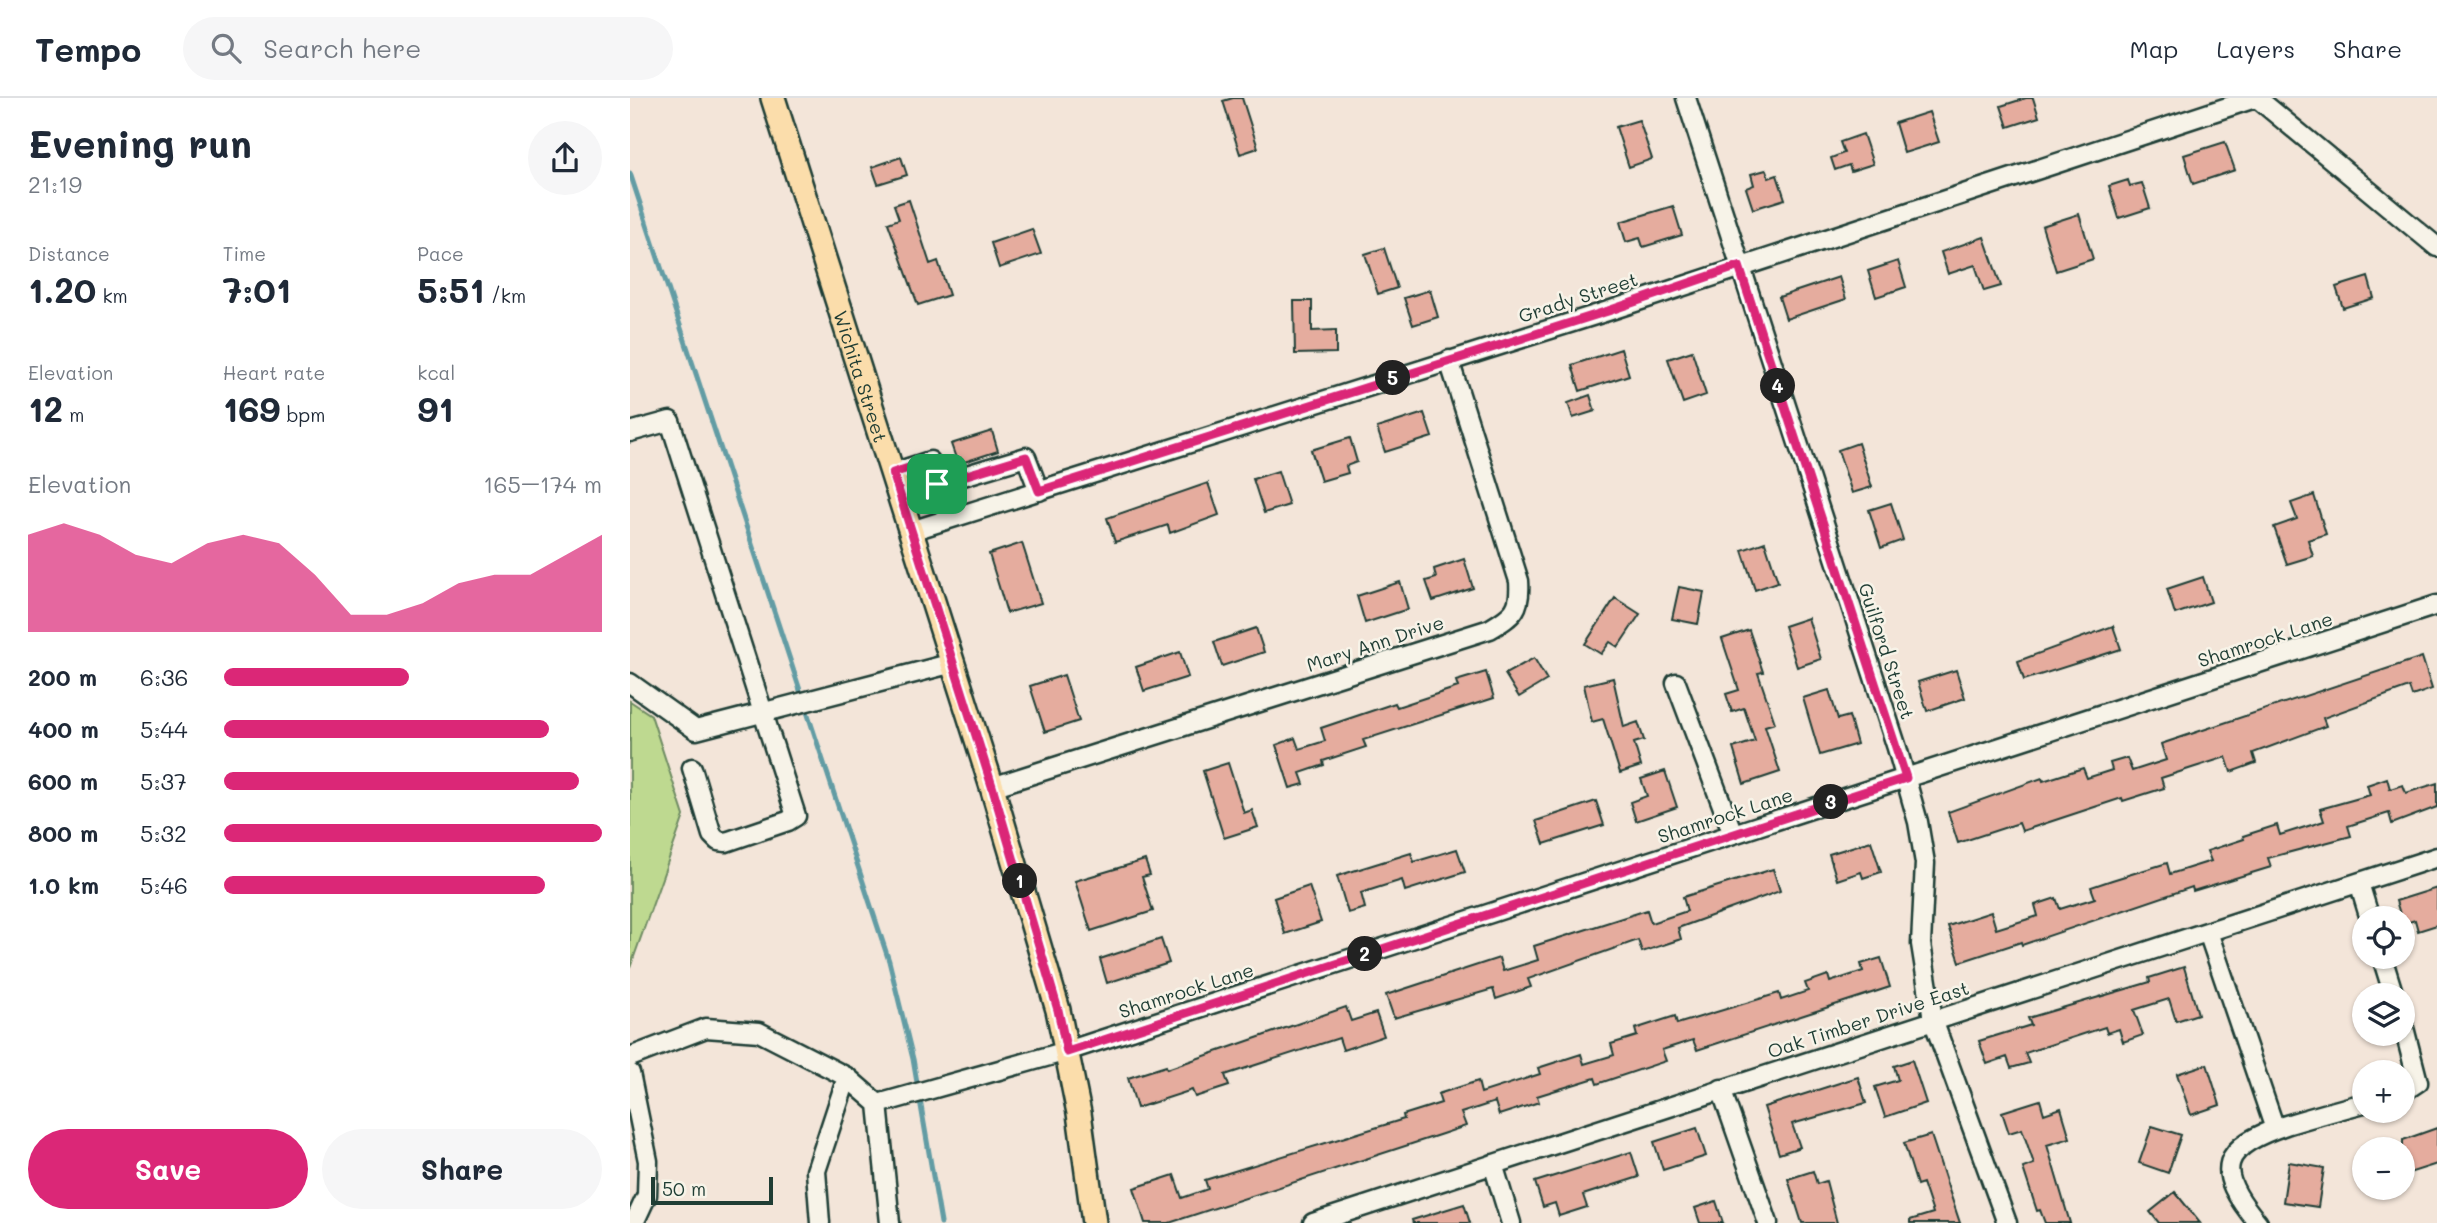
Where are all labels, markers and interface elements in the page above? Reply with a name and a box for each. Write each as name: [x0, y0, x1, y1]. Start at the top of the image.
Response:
search box: [183, 17, 673, 80]
text: Tempo: [35, 27, 141, 70]
icon: search: [207, 29, 245, 67]
text: Search here: [263, 31, 421, 65]
text: Map: [2130, 33, 2178, 64]
text: Layers: [2216, 33, 2295, 64]
text: Share: [2333, 33, 2402, 64]
text: Evening run: [28, 118, 252, 168]
button: share: [528, 121, 602, 195]
text: 21:19: [28, 169, 82, 199]
text: Distance: [28, 241, 110, 266]
text: Time: [223, 241, 266, 266]
text: Pace: [417, 241, 464, 266]
text: 1.20: [28, 266, 96, 312]
text: 7:01: [223, 266, 291, 312]
text: 5:51: [417, 266, 485, 312]
street label: Grady Street: [1515, 266, 1641, 328]
text: km: [96, 283, 128, 308]
text: /km: [485, 283, 526, 308]
street label: Wichita Street: [829, 307, 894, 445]
text: Elevation: [28, 360, 113, 385]
text: Heart rate: [223, 360, 325, 385]
text: kcal: [417, 360, 455, 385]
pin: 5: [1376, 360, 1410, 396]
text: 5: [1387, 365, 1398, 390]
pin: 4: [1760, 368, 1796, 404]
text: 4: [1771, 373, 1784, 398]
text: 12: [28, 385, 63, 431]
text: 169: [223, 385, 280, 431]
text: 91: [417, 385, 454, 431]
text: m: [63, 402, 84, 427]
text: bpm: [280, 402, 325, 427]
pin: [907, 454, 967, 514]
icon: arrive: [918, 465, 956, 503]
text: Elevation: [28, 469, 131, 499]
text: 165–174 m: [483, 469, 602, 499]
street label: Guilford Street: [1853, 580, 1921, 722]
street label: Shamrock Lane: [2194, 605, 2336, 673]
street label: Mary Ann Drive: [1303, 609, 1447, 677]
text: 200 m: [28, 662, 97, 692]
text: 6:36: [140, 662, 188, 692]
text: 400 m: [28, 714, 99, 744]
text: 5:44: [140, 714, 188, 744]
text: 600 m: [28, 766, 98, 796]
text: 5:37: [140, 766, 187, 796]
street label: Shamrock Lane: [1654, 781, 1796, 849]
pin: 3: [1814, 784, 1848, 820]
text: 3: [1825, 789, 1836, 814]
text: 800 m: [28, 818, 98, 848]
text: 5:32: [140, 818, 187, 848]
pin: 1: [1002, 864, 1038, 898]
text: 1: [1015, 868, 1024, 893]
text: 1.0 km: [28, 870, 99, 900]
text: 5:46: [140, 870, 188, 900]
map controls: [2352, 906, 2415, 1200]
button: locate: [2352, 906, 2415, 969]
pin: 2: [1348, 936, 1382, 972]
text: 2: [1359, 941, 1370, 966]
street label: Shamrock Lane: [1115, 956, 1257, 1024]
street label: Oak Timber Drive East: [1764, 975, 1972, 1063]
button: layers: [2352, 983, 2415, 1046]
button: +: [2352, 1060, 2415, 1123]
button: Save: [28, 1129, 308, 1209]
button: Share: [322, 1129, 602, 1209]
button: −: [2352, 1137, 2415, 1200]
scale bar: [651, 1174, 774, 1206]
text: 50 m: [662, 1176, 706, 1201]

